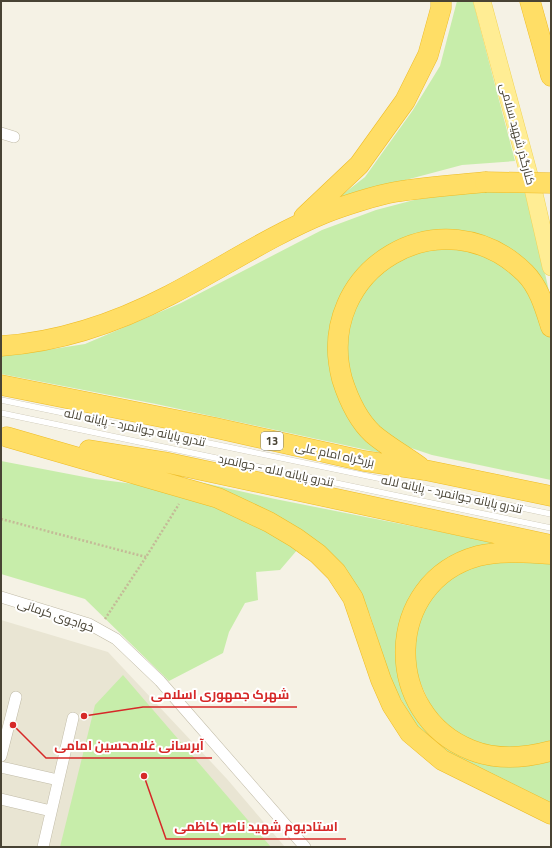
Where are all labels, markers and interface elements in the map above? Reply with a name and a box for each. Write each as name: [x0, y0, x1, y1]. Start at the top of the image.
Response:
street label: کنارگذر شهید سلامی: [495, 81, 541, 187]
street label: تندرو پایانه جوانمرد - پایانه لاله: [63, 403, 208, 451]
road number: 13: [261, 432, 283, 450]
street label: بزرگراه امام علی: [294, 436, 376, 472]
street label: تندرو پایانه لاله - جوانمرد: [216, 448, 336, 492]
street label: تندرو پایانه جوانمرد - پایانه لاله: [380, 470, 525, 518]
street label: خواجوی کرمانی: [15, 593, 97, 637]
callout: شهرک جمهوری اسلامی: [143, 682, 297, 707]
text: شهرک جمهوری اسلامی: [151, 684, 289, 704]
callout: آبرسانی غلامحسین امامی: [46, 733, 212, 758]
text: آبرسانی غلامحسین امامی: [54, 735, 205, 755]
callout: استادیوم شهید ناصر کاظمی: [166, 814, 346, 839]
text: استادیوم شهید ناصر کاظمی: [174, 816, 338, 836]

